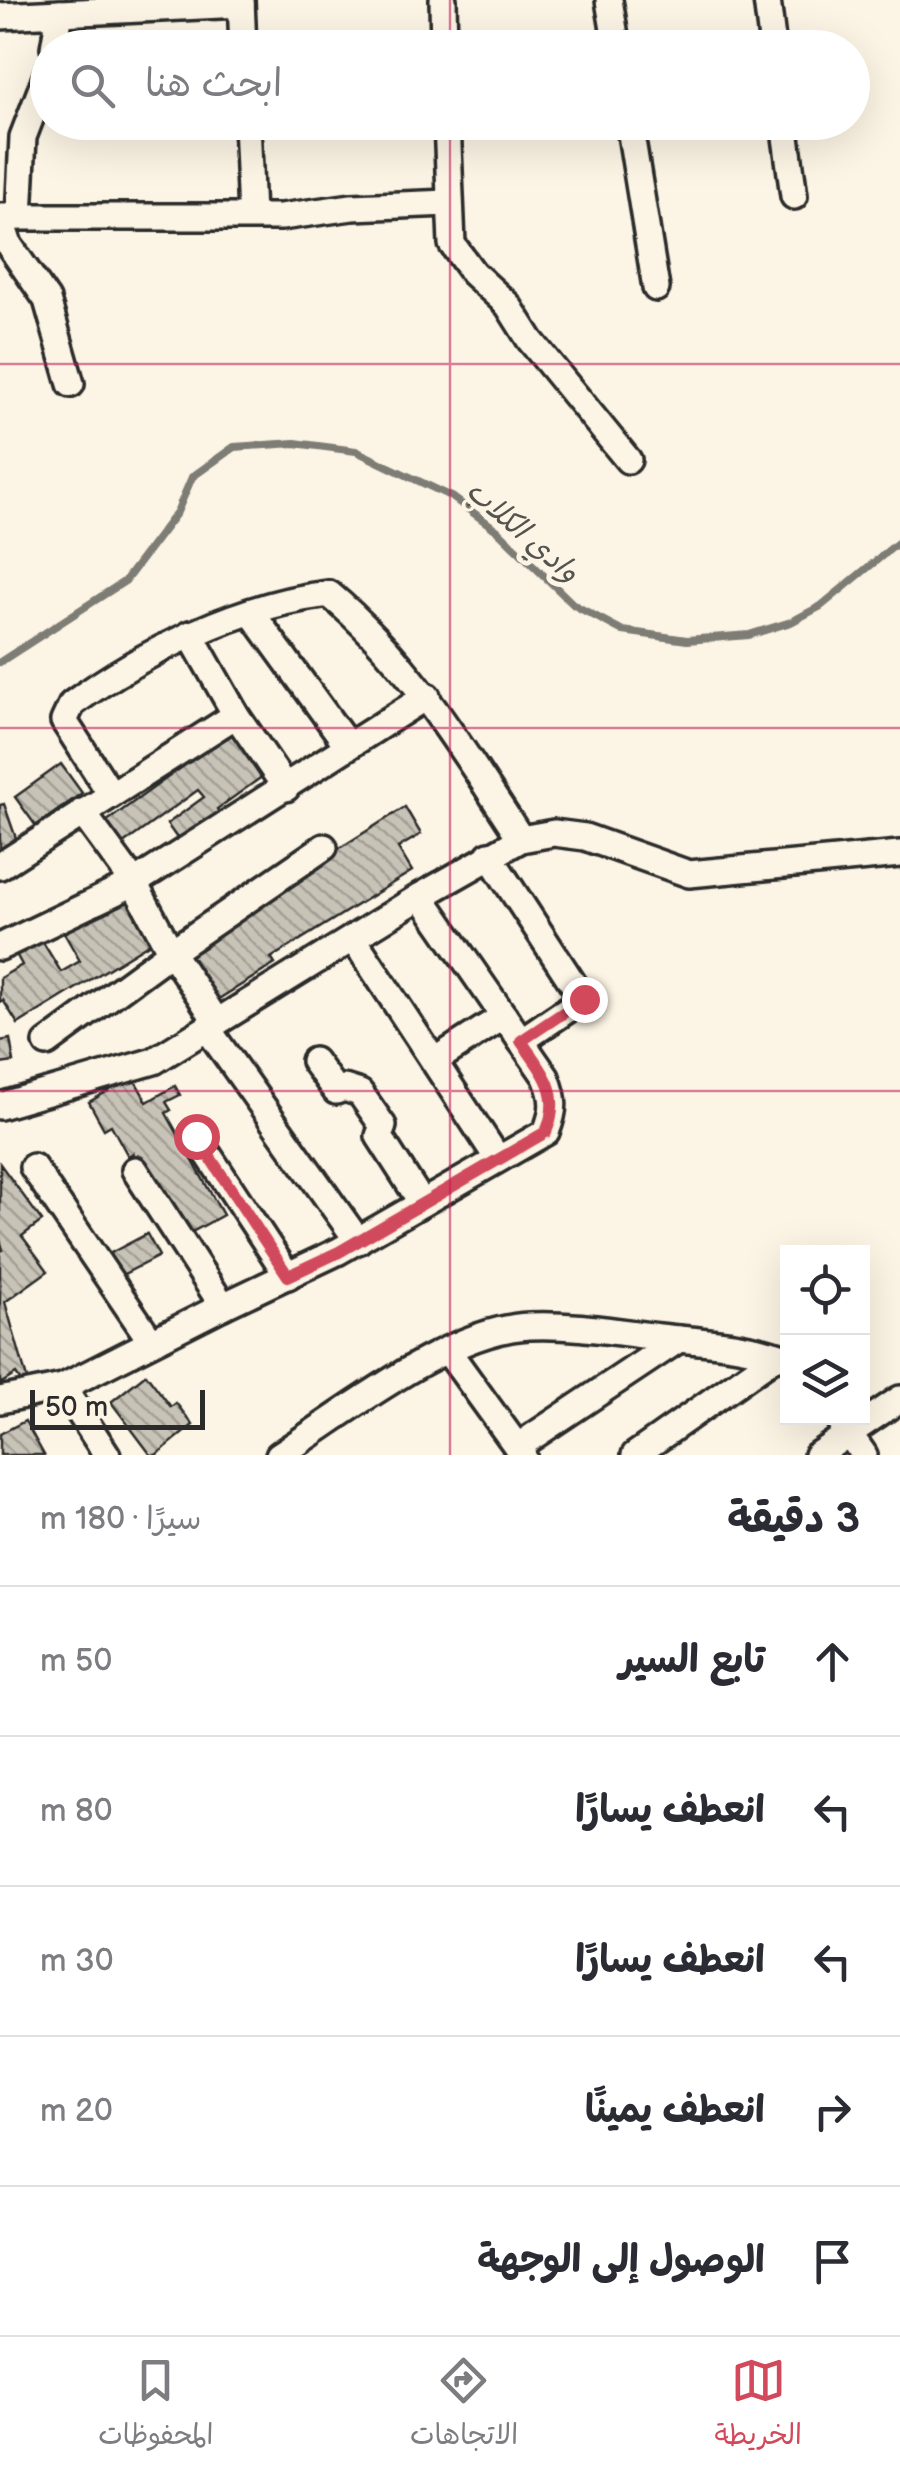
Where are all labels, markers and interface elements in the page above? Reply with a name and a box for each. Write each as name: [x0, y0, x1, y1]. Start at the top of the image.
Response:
search box: [30, 30, 870, 140]
icon: search: [65, 58, 120, 113]
text: ابحث هنا: [145, 62, 282, 107]
water label: وادي الكلاب: [457, 473, 586, 592]
route end: [562, 977, 608, 1023]
route start: [174, 1114, 220, 1160]
map controls: [780, 1245, 870, 1425]
button: locate: [780, 1245, 870, 1335]
button: layers: [780, 1335, 870, 1425]
scale bar: [30, 1385, 205, 1430]
text: 50 m: [45, 1391, 108, 1424]
text: 3 دقيقة: [727, 1494, 860, 1545]
text: سيرًا · 180 m: [40, 1500, 202, 1539]
icon: ahead: [805, 1634, 860, 1689]
text: تابع السير: [619, 1638, 765, 1683]
text: 50 m: [40, 1642, 112, 1681]
icon: left: [805, 1784, 860, 1839]
text: انعطف يسارًا: [575, 1788, 765, 1833]
text: 80 m: [40, 1792, 113, 1831]
icon: left: [805, 1934, 860, 1989]
text: انعطف يسارًا: [575, 1938, 765, 1983]
text: 30 m: [40, 1942, 114, 1981]
icon: right: [805, 2084, 860, 2139]
text: انعطف يمينًا: [585, 2088, 765, 2133]
text: 20 m: [40, 2092, 113, 2131]
icon: arrive: [805, 2234, 860, 2289]
text: الوصول إلى الوجهة: [477, 2238, 765, 2283]
tab: المحفوظات: [98, 2353, 214, 2459]
tab: الاتجاهات: [410, 2353, 518, 2459]
tab: الخريطة: [714, 2353, 802, 2459]

